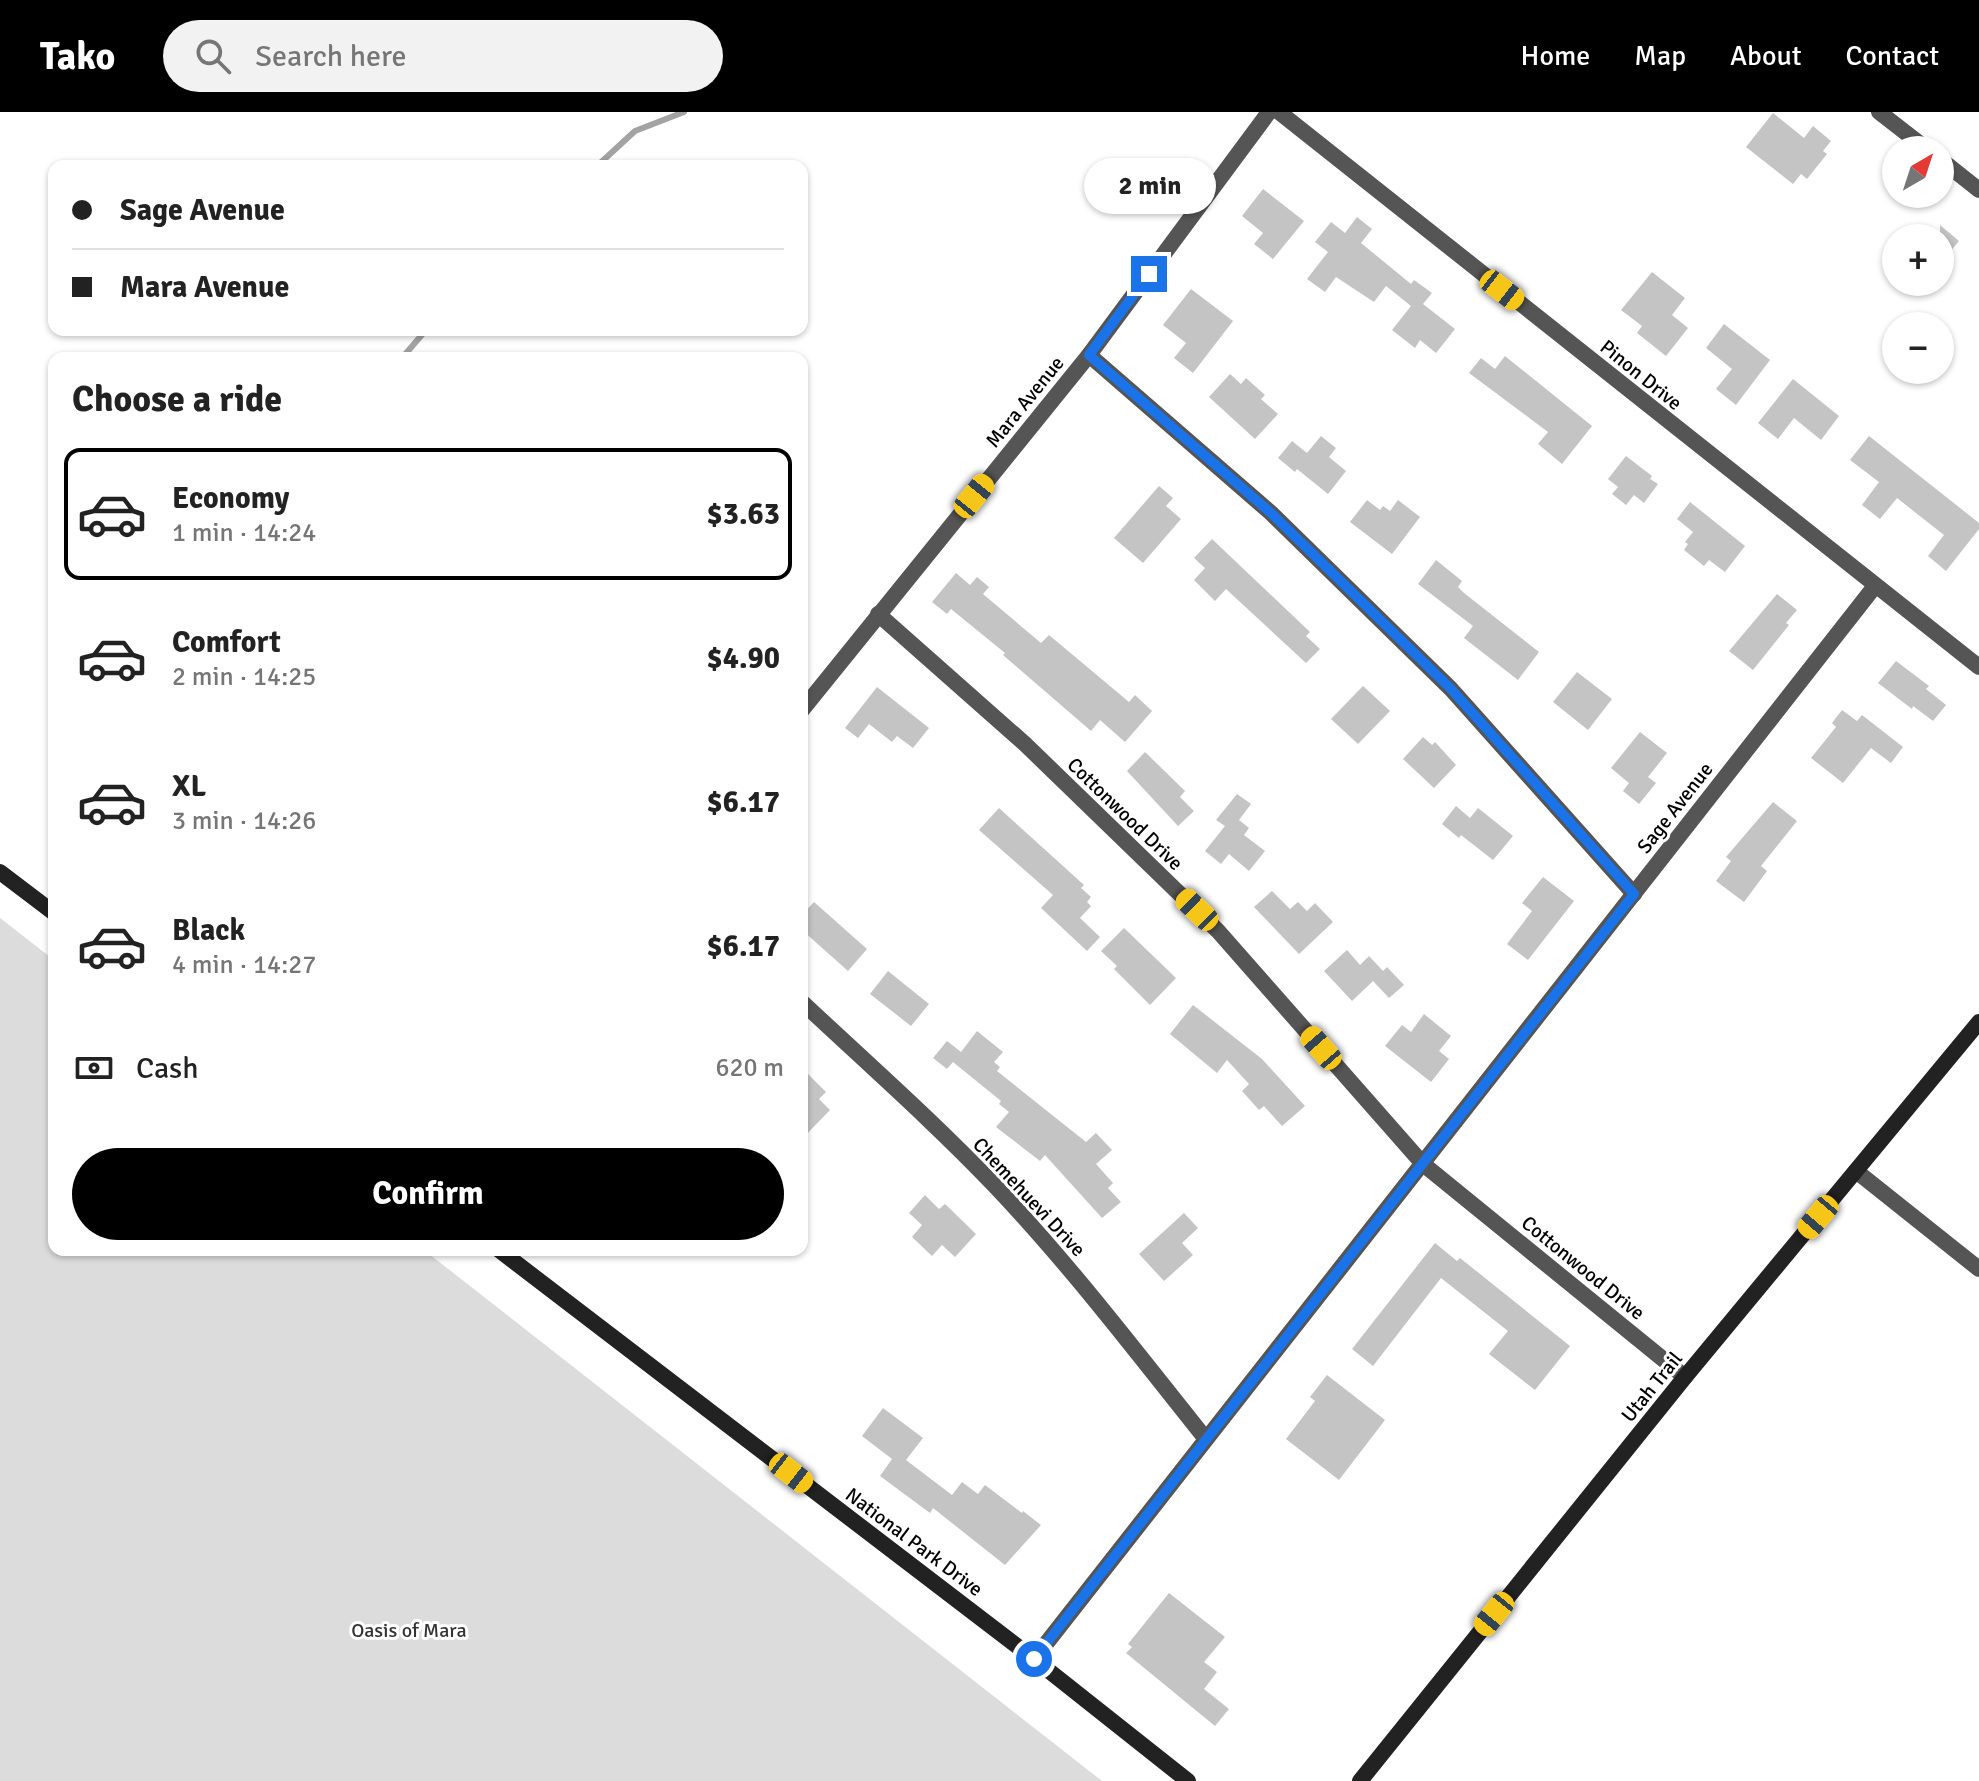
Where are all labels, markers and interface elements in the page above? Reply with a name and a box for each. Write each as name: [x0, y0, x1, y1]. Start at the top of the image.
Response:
search box: [163, 20, 723, 92]
text: Tako: [40, 33, 115, 80]
icon: search: [191, 34, 235, 78]
text: Search here: [255, 38, 407, 75]
text: Home: [1521, 39, 1590, 73]
text: Map: [1634, 39, 1686, 73]
text: About: [1730, 39, 1802, 73]
text: Contact: [1846, 39, 1939, 73]
north arrow: [1882, 136, 1954, 208]
map controls: [1882, 136, 1954, 384]
callout: 2 min: [1083, 158, 1215, 214]
text: 2 min: [1119, 170, 1181, 202]
text: Sage Avenue: [120, 192, 285, 229]
button: +: [1882, 224, 1954, 296]
route end: [1131, 256, 1167, 292]
car: [1476, 266, 1528, 314]
text: Mara Avenue: [120, 269, 289, 306]
button: −: [1882, 312, 1954, 384]
street label: Pinon Drive: [1595, 334, 1687, 416]
street label: Mara Avenue: [980, 351, 1070, 453]
text: Choose a ride: [72, 377, 282, 422]
car: [950, 470, 998, 522]
icon: car: [76, 478, 148, 550]
text: Economy: [172, 480, 289, 517]
text: $3.63: [707, 496, 780, 533]
text: 1 min · 14:24: [172, 517, 316, 549]
icon: car: [76, 622, 148, 694]
text: Comfort: [172, 624, 281, 661]
text: $4.90: [707, 640, 780, 677]
text: 2 min · 14:25: [172, 661, 316, 693]
street label: Cottonwood Drive: [1062, 752, 1188, 876]
street label: Sage Avenue: [1632, 757, 1718, 859]
icon: car: [76, 766, 148, 838]
text: XL: [172, 768, 206, 805]
text: $6.17: [707, 784, 780, 821]
text: 3 min · 14:26: [172, 805, 316, 837]
car: [1171, 885, 1223, 935]
icon: car: [76, 910, 148, 982]
text: Black: [172, 912, 245, 949]
text: $6.17: [707, 928, 780, 965]
text: 4 min · 14:27: [172, 949, 316, 981]
car: [1296, 1022, 1346, 1074]
icon: cash: [72, 1046, 116, 1090]
text: Cash: [136, 1050, 199, 1087]
text: 620 m: [715, 1052, 784, 1084]
street label: Chemehuevi Drive: [967, 1132, 1091, 1262]
button: Confirm: [72, 1148, 784, 1240]
car: [1793, 1191, 1843, 1243]
street label: Cottonwood Drive: [1516, 1211, 1650, 1325]
street label: Utah Trail: [1616, 1347, 1688, 1427]
car: [765, 1449, 817, 1497]
street label: National Park Drive: [840, 1482, 988, 1602]
car: [1470, 1588, 1518, 1640]
park label: Oasis of Mara: [351, 1618, 467, 1643]
route start: [1016, 1641, 1052, 1677]

